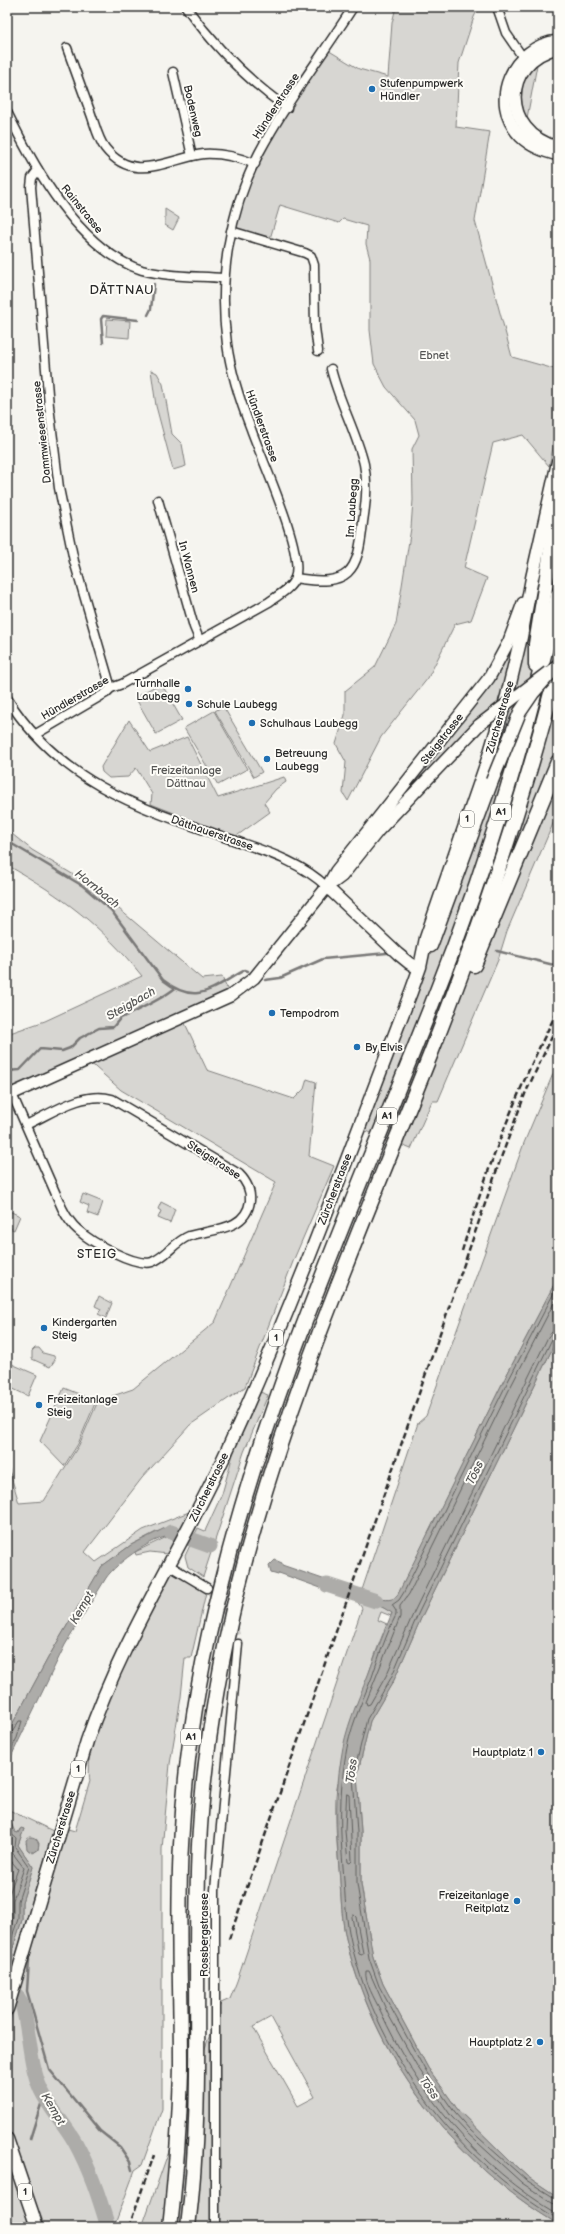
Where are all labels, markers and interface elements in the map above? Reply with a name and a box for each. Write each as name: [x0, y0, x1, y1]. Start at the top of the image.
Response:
street label: Hündlerstrasse: [250, 70, 302, 141]
place label: Stufenpumpwerk Hündler: [380, 77, 463, 103]
street label: Bodenweg: [181, 84, 205, 138]
marker: Stufenpumpwerk Hündler: [367, 84, 377, 94]
street label: Rainstrasse: [58, 182, 106, 236]
district label: DÄTTNAU: [89, 282, 155, 298]
park label: Ebnet: [419, 349, 449, 362]
street label: Dammwiesenstrasse: [30, 380, 54, 484]
street label: Hündlerstrasse: [243, 388, 281, 464]
street label: Im Laubegg: [343, 478, 361, 538]
street label: In Wannen: [176, 540, 202, 594]
street label: Hündlerstrasse: [39, 673, 111, 723]
place label: Turnhalle Laubegg: [134, 677, 180, 703]
street label: Zürcherstrasse: [483, 679, 517, 756]
marker: Turnhalle Laubegg: [183, 684, 193, 694]
place label: Schule Laubegg: [197, 698, 277, 711]
marker: Schule Laubegg: [184, 699, 194, 709]
street label: Steigstrasse: [418, 710, 466, 767]
place label: Schulhaus Laubegg: [260, 717, 358, 730]
marker: Schulhaus Laubegg: [247, 718, 257, 728]
place label: Betreuung Laubegg: [275, 747, 328, 773]
marker: Betreuung Laubegg: [262, 754, 272, 764]
park label: Freizeitanlage Dättnau: [151, 764, 222, 790]
road number: A1: [491, 804, 511, 820]
road number: 1: [460, 811, 474, 827]
street label: Dättnauerstrasse: [169, 813, 255, 853]
water label: Hornbach: [72, 866, 123, 912]
water label: Steigbach: [104, 984, 159, 1024]
place label: Tempodrom: [280, 1007, 339, 1020]
marker: Tempodrom: [267, 1008, 277, 1018]
place label: By Elvis: [365, 1041, 403, 1054]
marker: By Elvis: [352, 1042, 362, 1052]
road number: A1: [377, 1108, 397, 1124]
street label: Steigstrasse: [185, 1138, 244, 1182]
street label: Zürcherstrasse: [315, 1151, 355, 1227]
district label: STEIG: [77, 1247, 117, 1262]
place label: Kindergarten Steig: [52, 1316, 117, 1342]
marker: Kindergarten Steig: [39, 1323, 49, 1333]
road number: 1: [269, 1330, 283, 1346]
place label: Freizeitanlage Steig: [47, 1393, 118, 1419]
marker: Freizeitanlage Steig: [34, 1400, 44, 1410]
street label: Zürcherstrasse: [186, 1450, 232, 1524]
water label: Töss: [463, 1459, 487, 1487]
water label: Kempt: [67, 1589, 97, 1627]
road number: A1: [181, 1729, 201, 1745]
place label: Hauptplatz 1: [472, 1746, 533, 1759]
marker: Hauptplatz 1: [536, 1747, 546, 1757]
water label: Töss: [343, 1758, 361, 1784]
road number: 1: [71, 1761, 85, 1777]
street label: Zürcherstrasse: [44, 1789, 78, 1866]
place label: Freizeitanlage Reitplatz: [438, 1889, 510, 1915]
street label: Rossbergstrasse: [198, 1893, 211, 1977]
marker: Freizeitanlage Reitplatz: [512, 1896, 522, 1906]
place label: Hauptplatz 2: [469, 2036, 532, 2049]
marker: Hauptplatz 2: [535, 2037, 545, 2047]
water label: Töss: [416, 2074, 442, 2102]
water label: Kempt: [38, 2090, 69, 2128]
road number: 1: [18, 2184, 32, 2200]

